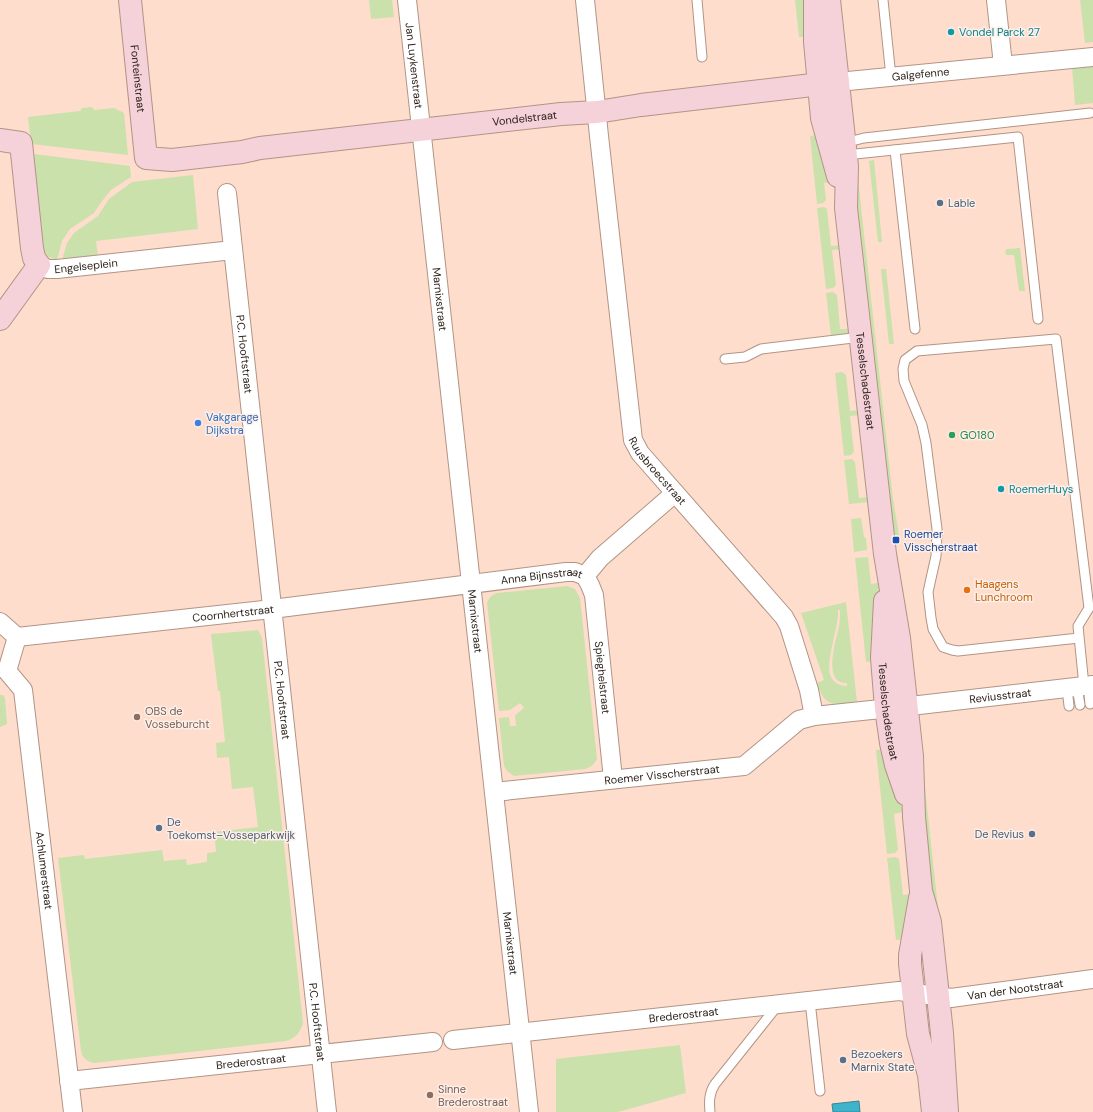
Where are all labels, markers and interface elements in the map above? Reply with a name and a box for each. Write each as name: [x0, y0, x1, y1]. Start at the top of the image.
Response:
street label: Jan Luykenstraat: [403, 22, 426, 109]
place label: Vondel Parck 27: [959, 25, 1040, 39]
marker: Vondel Parck 27: [946, 27, 956, 37]
street label: Fonteinstraat: [128, 44, 148, 113]
street label: Galgefenne: [891, 64, 950, 84]
street label: Vondelstraat: [491, 108, 558, 129]
place label: Lable: [948, 196, 975, 210]
marker: Lable: [935, 198, 945, 208]
street label: Engelseplein: [54, 256, 118, 276]
street label: Marnixstraat: [429, 267, 450, 332]
street label: P.C. Hooftstraat: [233, 314, 256, 394]
street label: Tesselschadestraat: [853, 331, 878, 431]
place label: Vakgarage Dijkstra: [206, 410, 259, 437]
marker: Vakgarage Dijkstra: [193, 418, 203, 428]
place label: GO180: [960, 428, 995, 442]
marker: GO180: [947, 430, 957, 440]
street label: Ruusbroecstraat: [626, 434, 689, 508]
place label: RoemerHuys: [1009, 482, 1073, 496]
marker: RoemerHuys: [996, 484, 1006, 494]
place label: Roemer Visscherstraat: [904, 527, 978, 554]
marker: Roemer Visscherstraat: [891, 535, 901, 545]
street label: Anna Bijnsstraat: [500, 565, 585, 587]
place label: Haagens Lunchroom: [975, 577, 1033, 604]
marker: Haagens Lunchroom: [962, 585, 972, 595]
street label: Marnixstraat: [465, 589, 486, 654]
street label: Coornhertstraat: [191, 602, 275, 625]
street label: Spieghelstraat: [592, 640, 613, 715]
street label: P.C. Hooftstraat: [271, 660, 293, 740]
street label: Tesselschadestraat: [875, 662, 902, 762]
street label: Reviusstraat: [969, 685, 1032, 706]
place label: OBS de Vosseburcht: [145, 704, 209, 731]
marker: OBS de Vosseburcht: [132, 712, 142, 722]
street label: Roemer Visscherstraat: [604, 762, 720, 787]
place label: De Toekomst–Vosseparkwijk: [167, 815, 296, 842]
marker: De Toekomst–Vosseparkwijk: [154, 823, 164, 833]
place label: De Revius: [975, 827, 1024, 841]
marker: De Revius: [1027, 829, 1037, 839]
street label: Achlumerstraat: [33, 831, 56, 910]
street label: Marnixstraat: [500, 911, 521, 976]
street label: Van der Nootstraat: [966, 976, 1064, 1003]
street label: P.C. Hooftstraat: [306, 982, 328, 1062]
street label: Brederostraat: [648, 1004, 719, 1025]
place label: Bezoekers Marnix State: [851, 1047, 915, 1074]
street label: Brederostraat: [215, 1051, 287, 1072]
marker: Bezoekers Marnix State: [838, 1055, 848, 1065]
place label: Sinne Brederostraat: [438, 1082, 508, 1109]
marker: Sinne Brederostraat: [425, 1090, 435, 1100]

